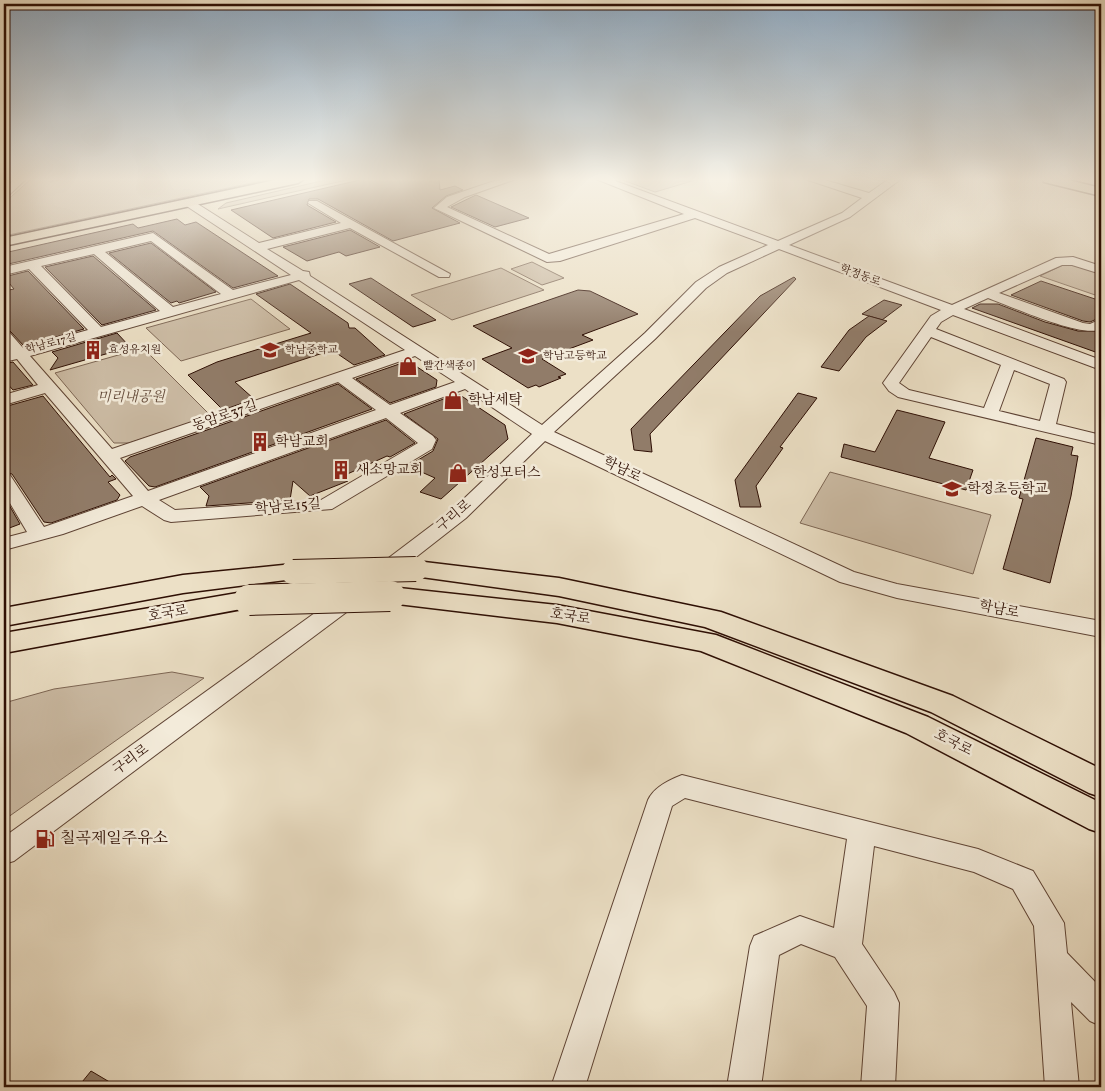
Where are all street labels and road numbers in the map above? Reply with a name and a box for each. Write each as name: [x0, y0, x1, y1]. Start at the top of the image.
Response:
street label: 학정동로: [837, 262, 883, 290]
street label: 학남로17길: [24, 330, 78, 358]
street label: 동암로37길: [190, 396, 260, 436]
street label: 학남로: [600, 453, 645, 488]
street label: 학남로15길: [254, 495, 322, 519]
street label: 구리로: [432, 495, 476, 536]
street label: 학남로: [977, 597, 1021, 623]
street label: 호국로: [146, 601, 190, 627]
street label: 호국로: [548, 604, 592, 630]
street label: 호국로: [931, 725, 976, 761]
street label: 구리로: [109, 740, 153, 780]

